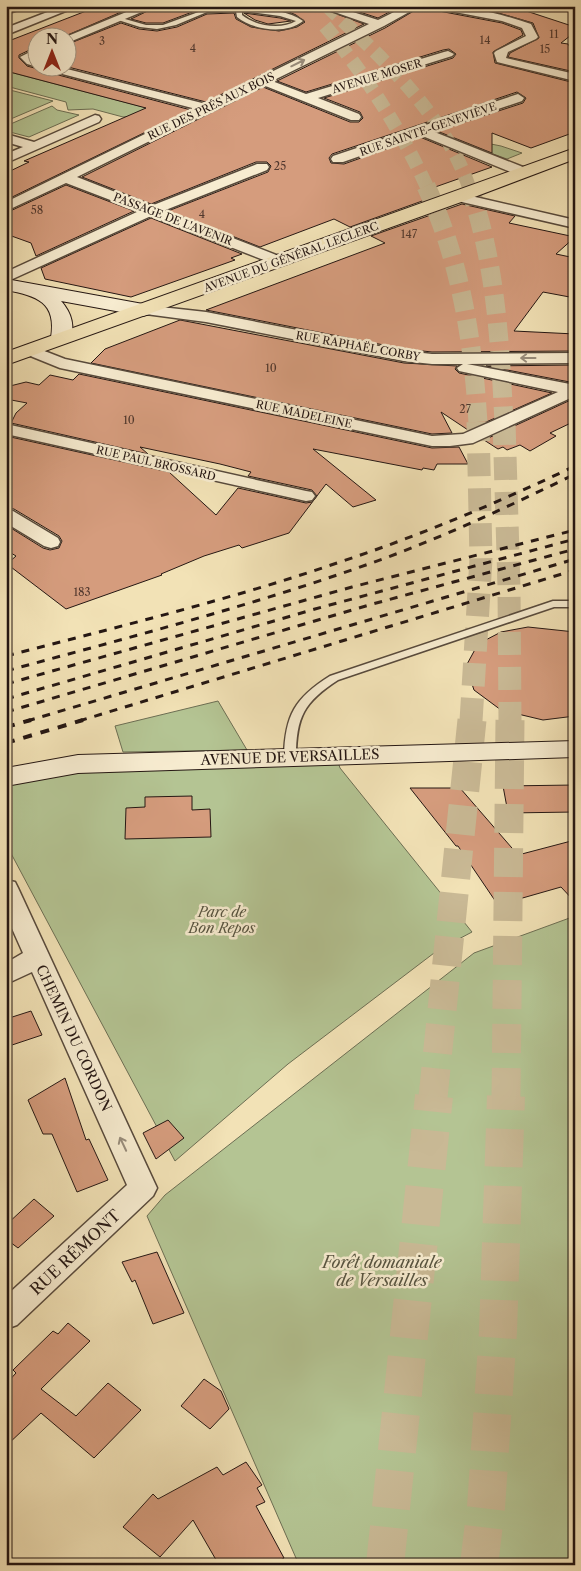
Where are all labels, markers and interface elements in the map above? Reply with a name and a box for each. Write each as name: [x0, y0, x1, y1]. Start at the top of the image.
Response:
house number: 11: [549, 27, 559, 41]
north arrow: [28, 28, 78, 78]
text: N: [46, 30, 58, 48]
house number: 14: [480, 33, 490, 47]
house number: 3: [99, 34, 105, 48]
house number: 4: [190, 41, 196, 55]
house number: 15: [540, 42, 550, 56]
street label: AVENUE MOSER: [329, 55, 425, 97]
one-way arrow: [290, 58, 305, 67]
street label: RUE DES PRÉS AUX BOIS: [145, 69, 277, 143]
street label: RUE SAINTE-GENEVIÈVE: [358, 99, 499, 159]
house number: 25: [274, 159, 286, 173]
street label: PASSAGE DE L'AVENIR: [111, 190, 235, 249]
house number: 58: [31, 203, 43, 217]
house number: 4: [199, 207, 205, 221]
street label: AVENUE DU GÉNÉRAL LECLERC: [201, 219, 380, 296]
house number: 147: [401, 227, 418, 241]
street label: RUE RAPHAËL CORBY: [295, 328, 421, 364]
one-way arrow: [521, 353, 537, 363]
house number: 10: [265, 361, 277, 375]
street label: RUE MADELEINE: [255, 397, 354, 431]
house number: 27: [459, 402, 471, 416]
house number: 10: [123, 413, 135, 427]
street label: RUE PAUL BROSSARD: [95, 442, 217, 484]
house number: 183: [73, 585, 91, 599]
street label: AVENUE DE VERSAILLES: [199, 745, 380, 769]
park label: Parc de Bon Repos: [188, 903, 256, 937]
street label: CHEMIN DU CORDON: [32, 962, 116, 1115]
one-way arrow: [117, 1137, 127, 1152]
street label: RUE RÉMONT: [26, 1205, 124, 1299]
park label: Forêt domaniale de Versailles: [321, 1252, 443, 1290]

